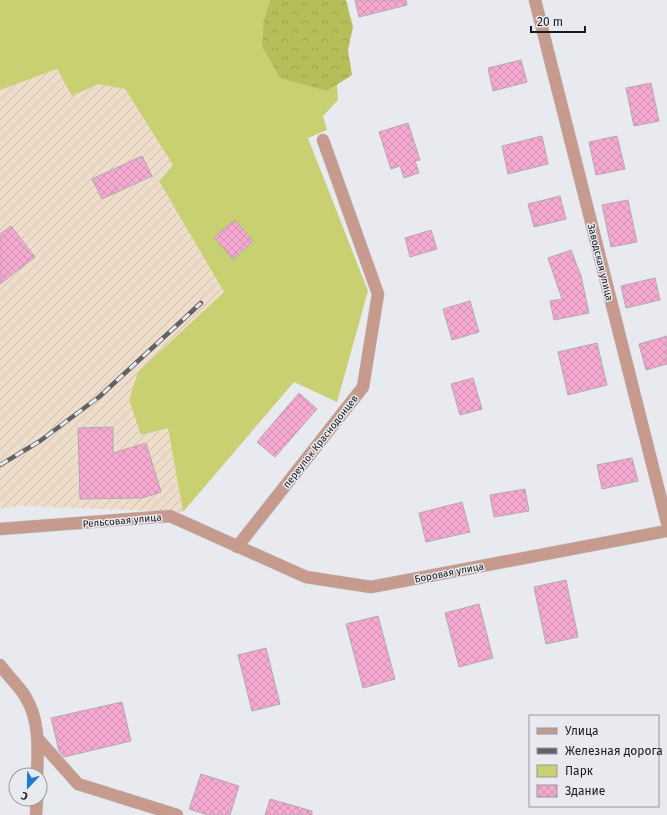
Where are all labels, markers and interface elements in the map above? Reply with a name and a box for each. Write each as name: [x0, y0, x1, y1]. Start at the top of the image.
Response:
scale bar: [531, 8, 585, 34]
text: 20 m: [537, 15, 563, 29]
street label: Заводская улица: [585, 223, 615, 302]
street label: переулок Краснодонцев: [281, 392, 361, 491]
street label: Рельсовая улица: [82, 512, 162, 530]
street label: Боровая улица: [413, 560, 485, 586]
legend: [529, 715, 659, 807]
text: Улица: [565, 724, 599, 738]
text: Железная дорога: [565, 744, 663, 758]
text: Парк: [565, 764, 594, 778]
north arrow: [8, 767, 48, 807]
text: Здание: [565, 784, 605, 798]
text: С: [18, 788, 30, 803]

